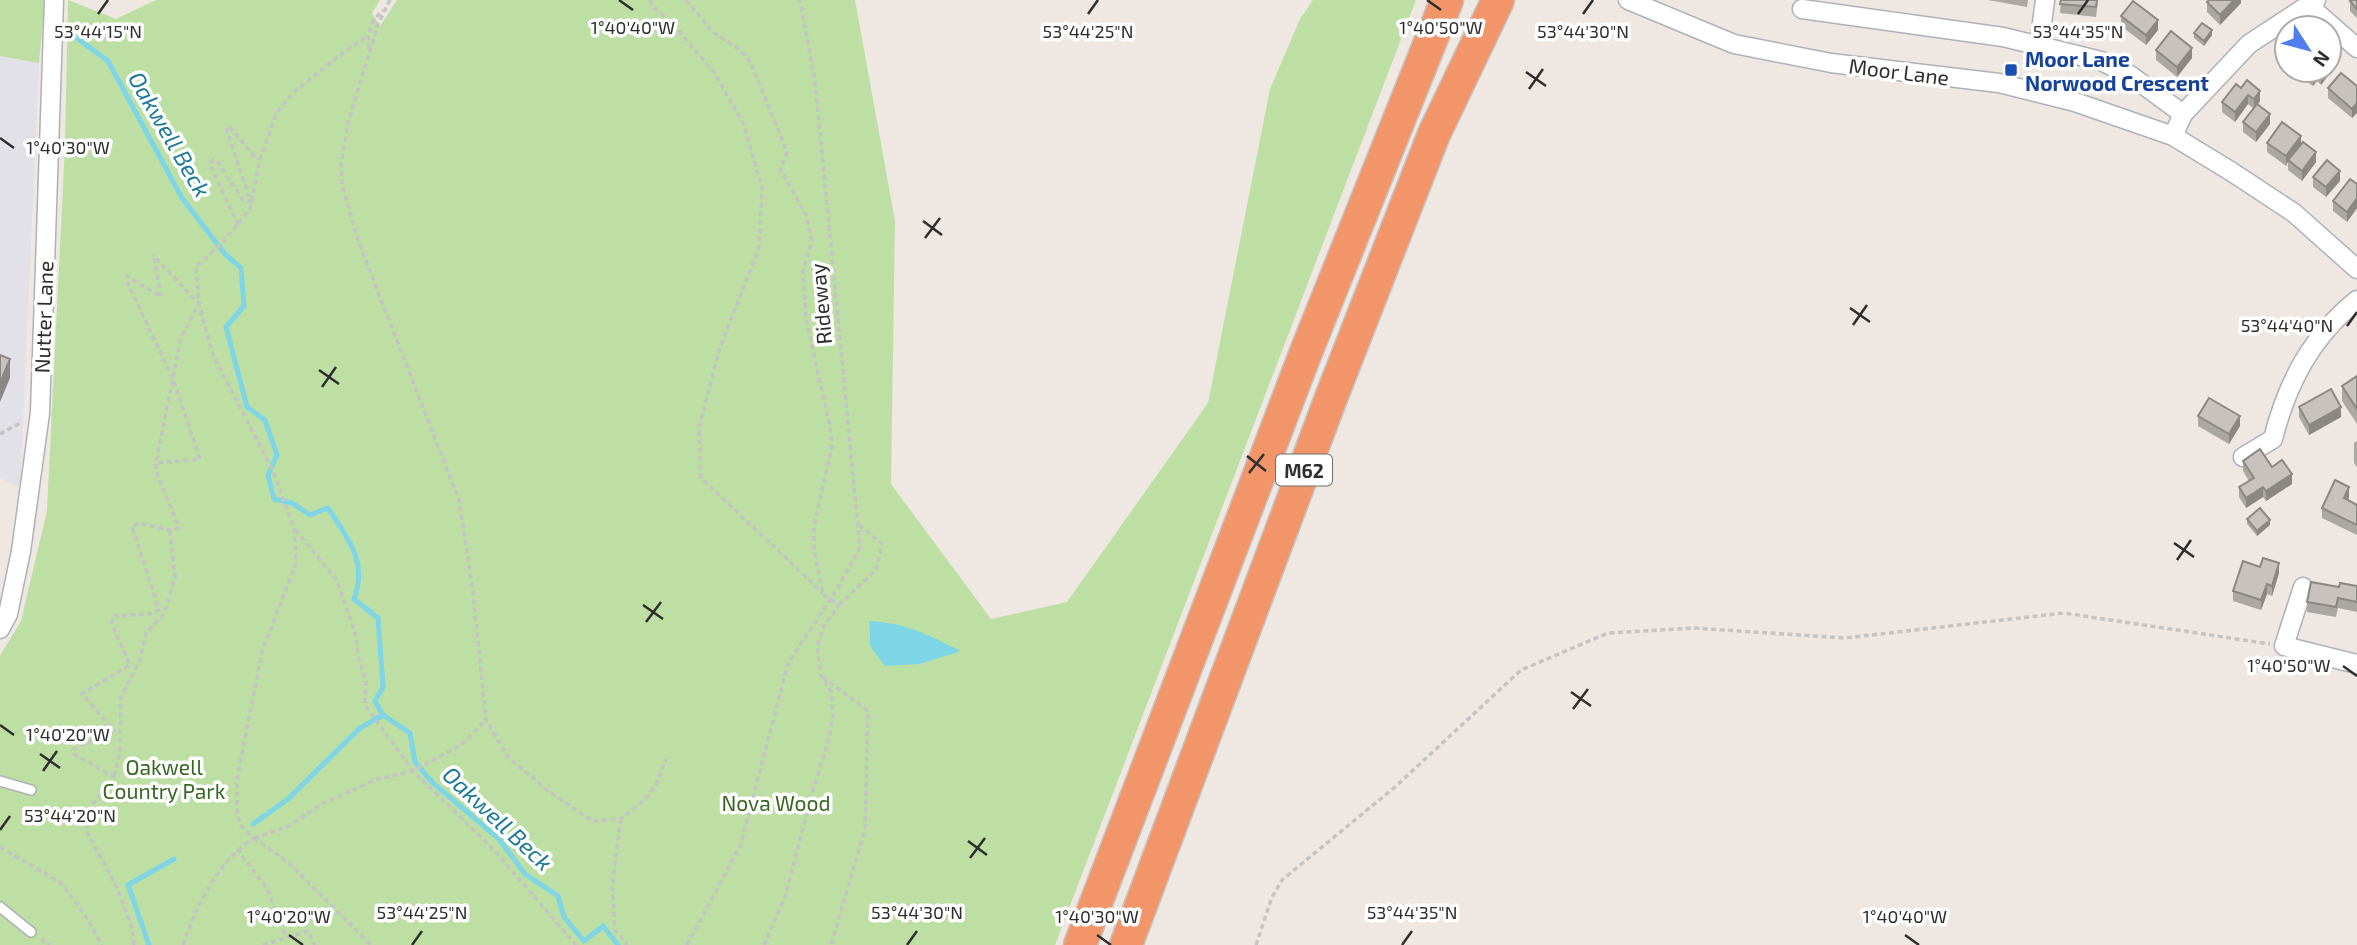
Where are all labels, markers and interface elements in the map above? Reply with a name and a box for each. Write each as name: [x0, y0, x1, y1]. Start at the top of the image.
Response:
north arrow: [2273, 14, 2343, 84]
text: 1°40'40"W: [591, 16, 675, 38]
text: 1°40'50"W: [1399, 16, 1483, 38]
text: 53°44'15"N: [54, 20, 142, 42]
text: 53°44'25"N: [1043, 20, 1133, 42]
text: 53°44'30"N: [1537, 20, 1629, 42]
text: 53°44'35"N: [2033, 20, 2123, 42]
place label: Moor Lane Norwood Crescent: [2025, 46, 2209, 95]
text: N: [2309, 47, 2335, 72]
street label: Moor Lane: [1847, 52, 1951, 90]
marker: Moor Lane Norwood Crescent: [2003, 62, 2019, 78]
water label: Oakwell Beck: [123, 66, 217, 202]
text: 1°40'30"W: [26, 136, 110, 158]
street label: Nutter Lane: [29, 260, 57, 374]
street label: Rideway: [804, 262, 836, 346]
text: 53°44'40"N: [2241, 314, 2333, 336]
road number: M62: [1276, 454, 1332, 485]
text: 1°40'50"W: [2247, 654, 2331, 676]
text: 1°40'20"W: [26, 723, 110, 745]
park label: Oakwell Country Park: [103, 754, 226, 803]
water label: Oakwell Beck: [437, 760, 559, 876]
park label: Nova Wood: [722, 790, 831, 815]
text: 53°44'20"N: [24, 804, 116, 826]
text: 53°44'25"N: [377, 901, 467, 923]
text: 53°44'30"N: [871, 901, 963, 923]
text: 53°44'35"N: [1367, 901, 1457, 923]
text: 1°40'20"W: [247, 905, 331, 927]
text: 1°40'30"W: [1055, 905, 1139, 927]
text: 1°40'40"W: [1863, 905, 1947, 927]

